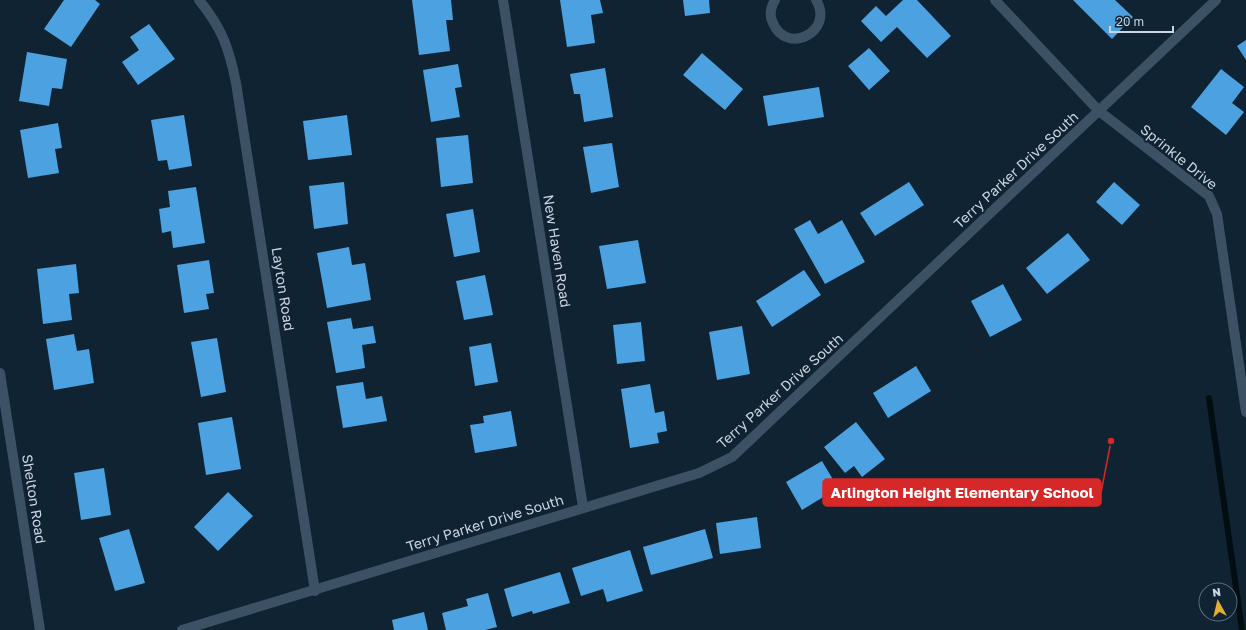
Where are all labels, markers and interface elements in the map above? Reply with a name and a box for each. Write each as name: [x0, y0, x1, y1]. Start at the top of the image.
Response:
scale bar: [1110, 8, 1173, 34]
text: 20 m: [1116, 14, 1144, 29]
street label: Terry Parker Drive South: [950, 108, 1081, 232]
street label: Sprinkle Drive: [1137, 120, 1221, 193]
street label: New Haven Road: [540, 193, 575, 308]
street label: Layton Road: [268, 246, 298, 332]
street label: Terry Parker Drive South: [713, 330, 846, 452]
street label: Shelton Road: [19, 453, 50, 545]
callout: Arlington Height Elementary School: [823, 479, 1101, 506]
text: Arlington Height Elementary School: [831, 483, 1093, 501]
street label: Terry Parker Drive South: [404, 490, 566, 555]
north arrow: [1198, 582, 1238, 622]
text: N: [1211, 585, 1222, 599]

